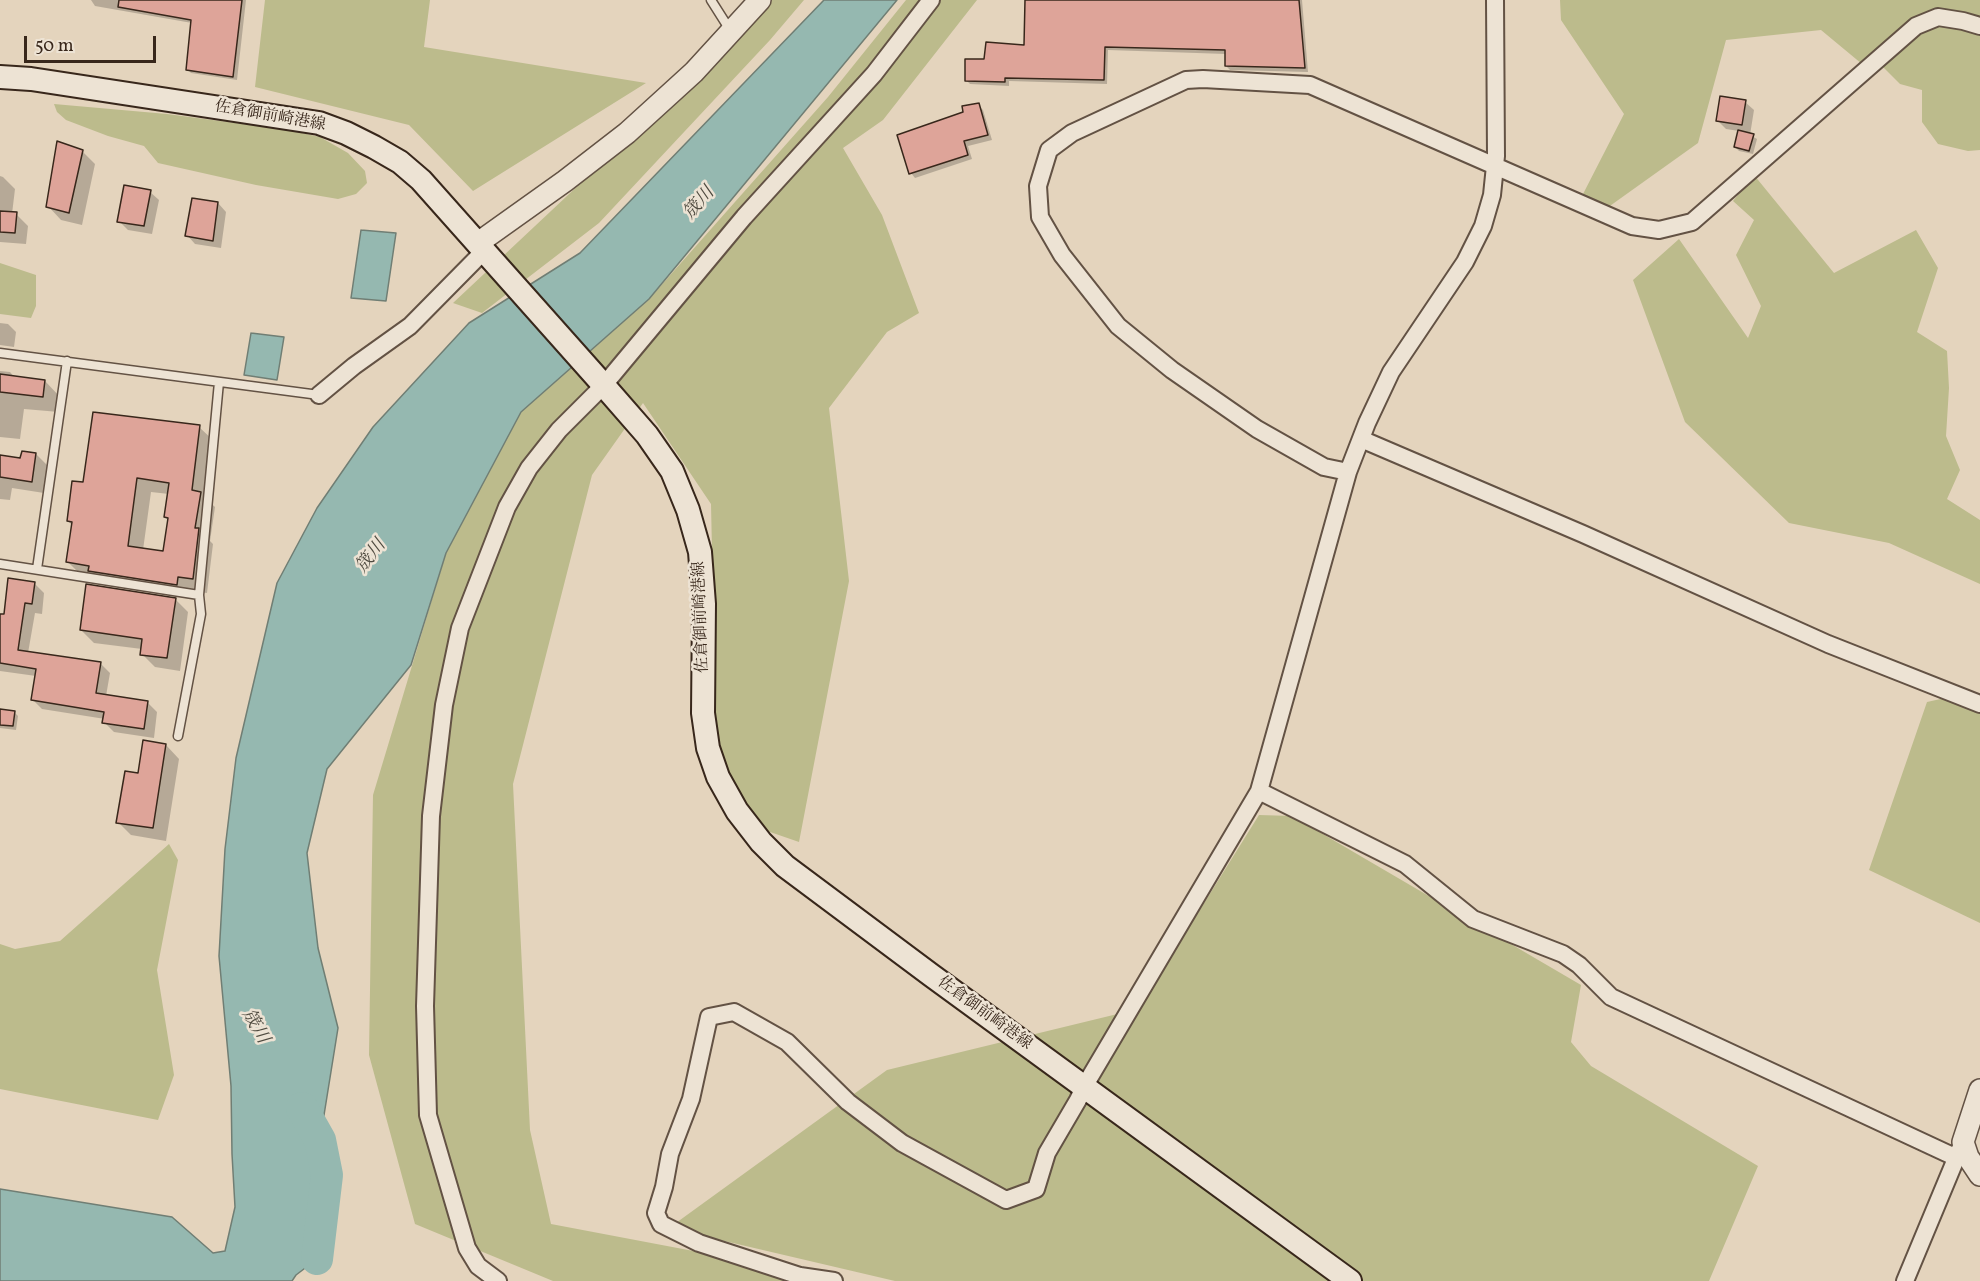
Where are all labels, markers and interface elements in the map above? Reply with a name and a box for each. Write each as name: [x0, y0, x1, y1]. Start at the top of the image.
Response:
scale bar: [27, 24, 159, 62]
text: 50 m: [35, 34, 74, 59]
street label: 佐倉御前崎港線: [213, 98, 327, 136]
water label: 筬川: [680, 183, 720, 225]
water label: 筬川: [352, 536, 392, 578]
street label: 佐倉御前崎港線: [690, 561, 714, 673]
street label: 佐倉御前崎港線: [933, 973, 1035, 1055]
water label: 筬川: [236, 1006, 272, 1048]

